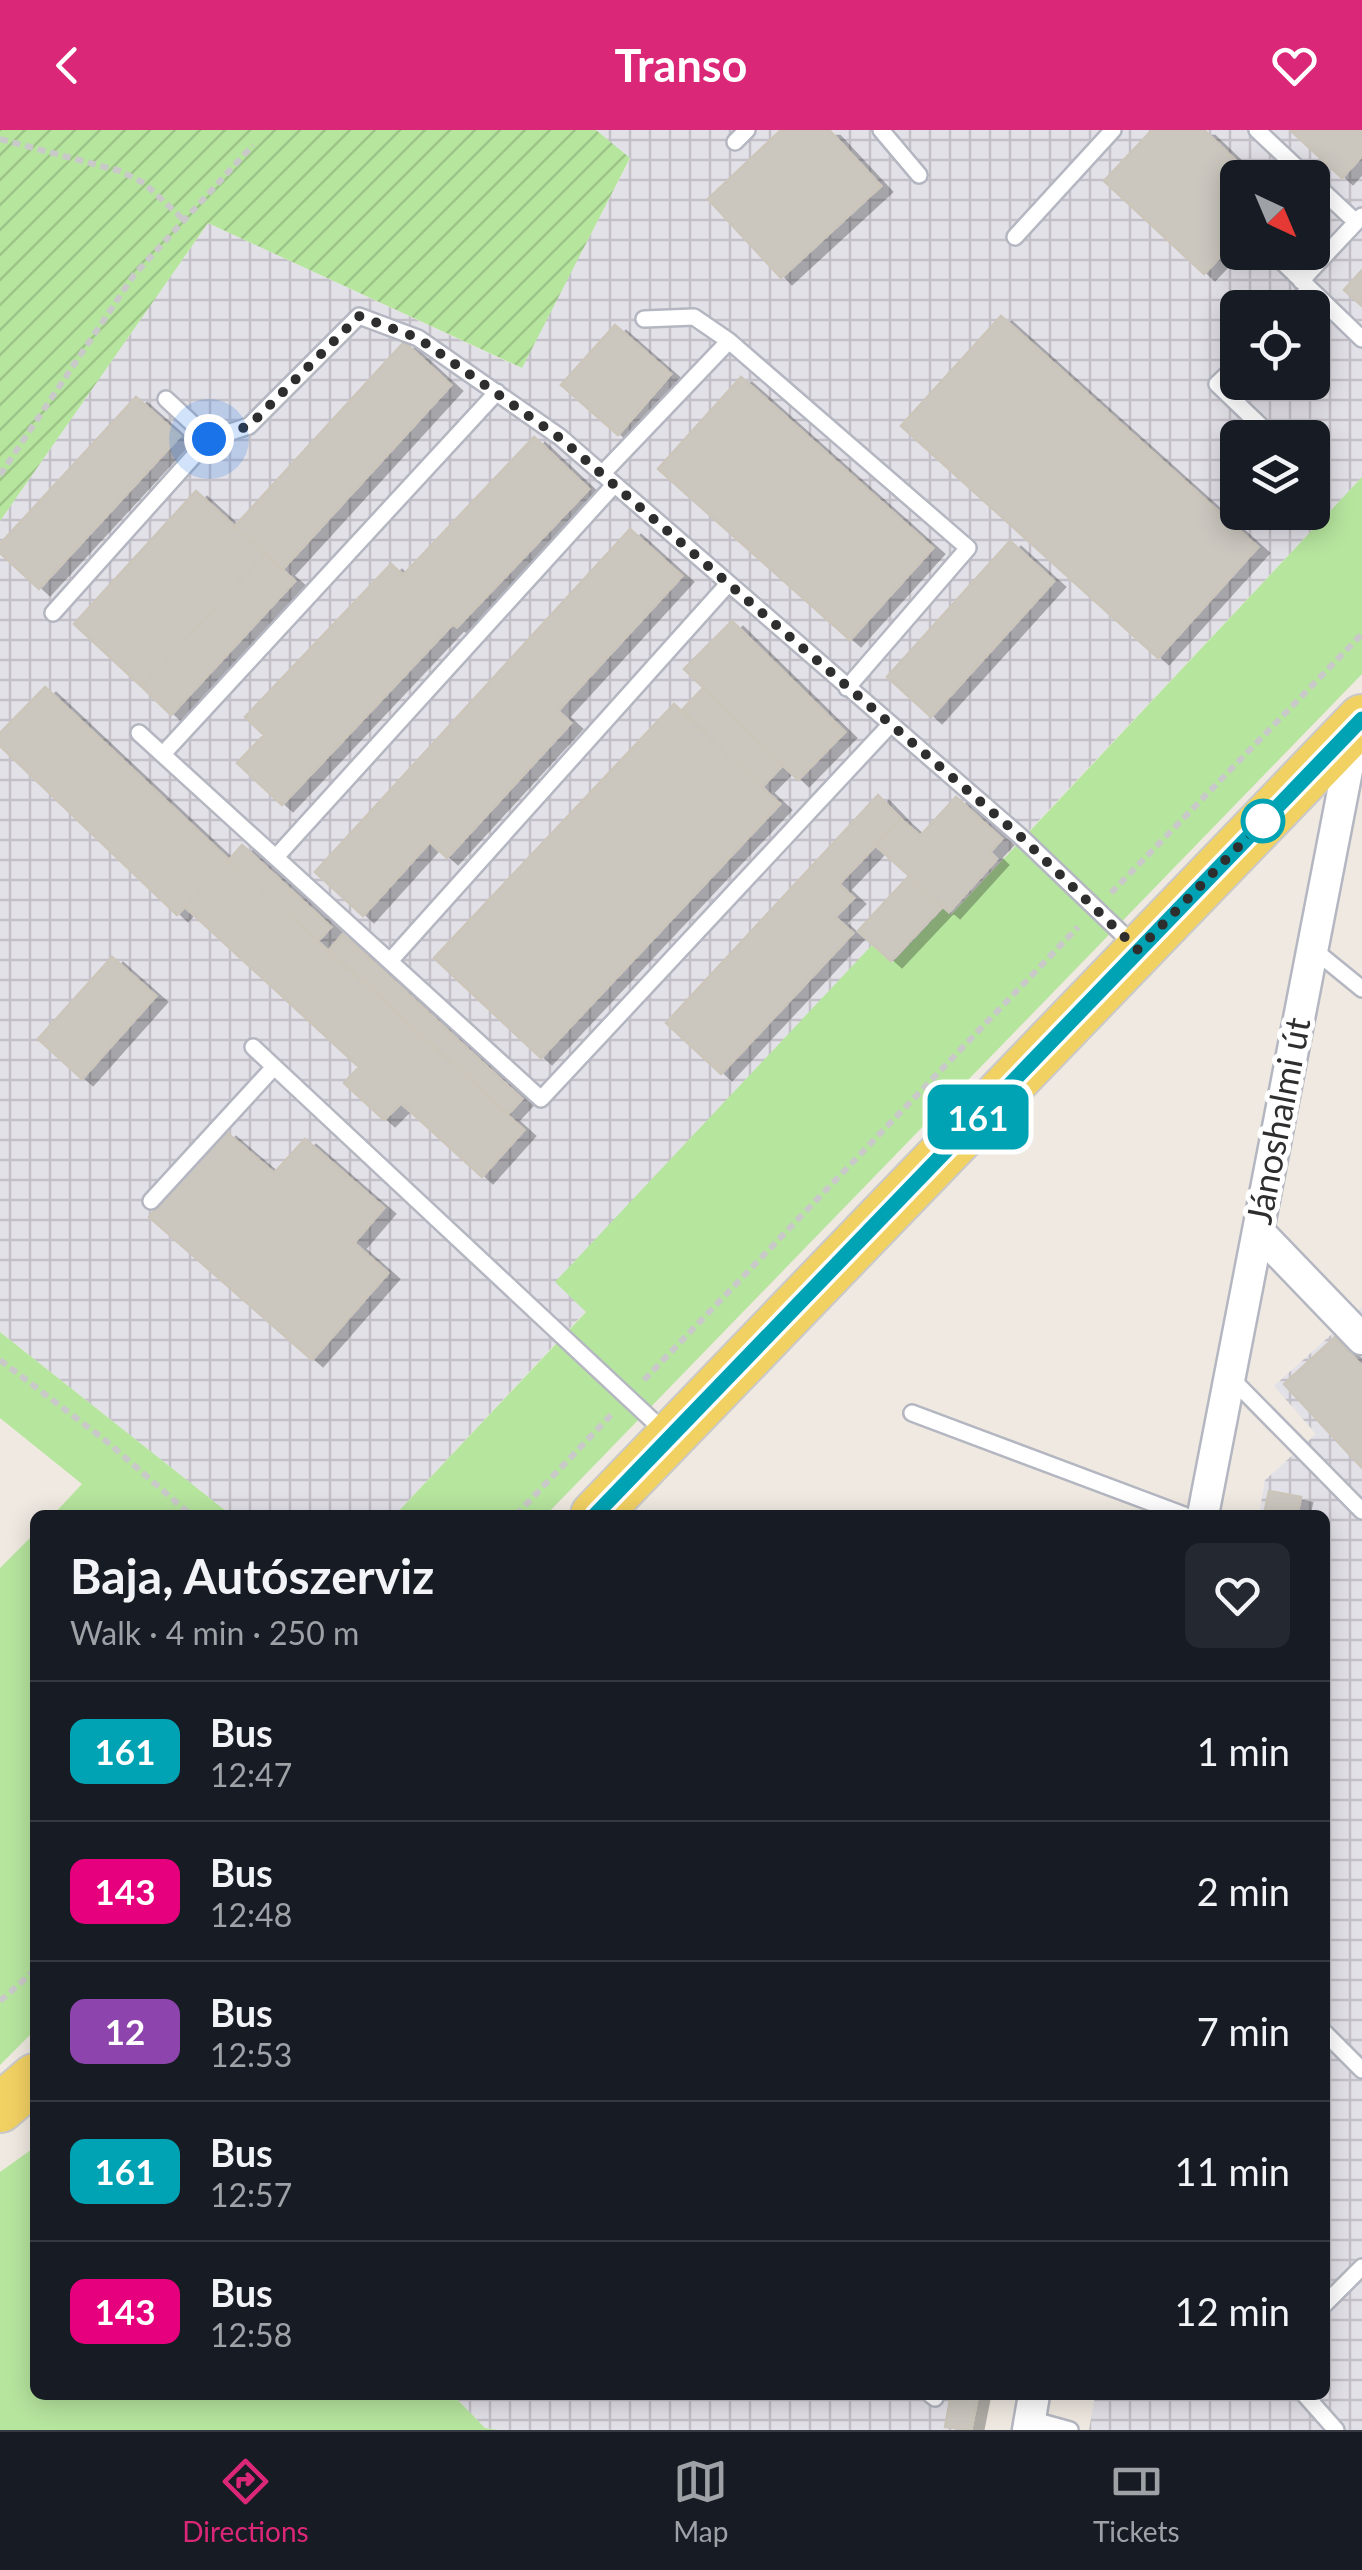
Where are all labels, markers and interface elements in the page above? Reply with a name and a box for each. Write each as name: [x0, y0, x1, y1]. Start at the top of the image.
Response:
icon: back: [40, 38, 95, 93]
text: Transo: [615, 38, 747, 92]
icon: heart: [1267, 38, 1322, 93]
north arrow: [1220, 160, 1330, 270]
map controls: [1220, 160, 1330, 530]
button: locate: [1220, 290, 1330, 400]
your location: [184, 414, 234, 464]
button: layers: [1220, 420, 1330, 530]
unlabelled marker: [1242, 800, 1284, 842]
street label: Jánoshalmi út: [1236, 1013, 1318, 1227]
line badge: 161: [920, 1084, 1036, 1150]
text: 161: [948, 1096, 1008, 1138]
button: heart: [1185, 1543, 1290, 1648]
text: Baja, Autószerviz: [70, 1547, 434, 1604]
text: Walk · 4 min · 250 m: [70, 1613, 359, 1652]
text: Bus: [210, 1709, 273, 1755]
text: 1 min: [1197, 1728, 1290, 1774]
text: 161: [95, 1730, 155, 1772]
text: 12:47: [210, 1755, 292, 1794]
text: Bus: [210, 1849, 273, 1895]
text: 2 min: [1197, 1868, 1290, 1914]
text: 143: [95, 1870, 155, 1912]
text: 12:48: [210, 1895, 292, 1934]
text: Bus: [210, 1989, 273, 2035]
text: 7 min: [1197, 2008, 1290, 2054]
text: 12: [105, 2010, 145, 2052]
text: 12:53: [210, 2035, 292, 2074]
text: Bus: [210, 2129, 273, 2175]
text: 11 min: [1175, 2148, 1290, 2194]
text: 161: [95, 2150, 155, 2192]
text: 12:57: [210, 2175, 292, 2214]
text: Bus: [210, 2269, 273, 2315]
text: 12 min: [1175, 2288, 1290, 2334]
text: 143: [95, 2290, 155, 2332]
text: 12:58: [210, 2315, 292, 2354]
tab: Directions: [182, 2454, 309, 2548]
tab: Map: [673, 2454, 728, 2548]
tab: Tickets: [1093, 2454, 1180, 2548]

